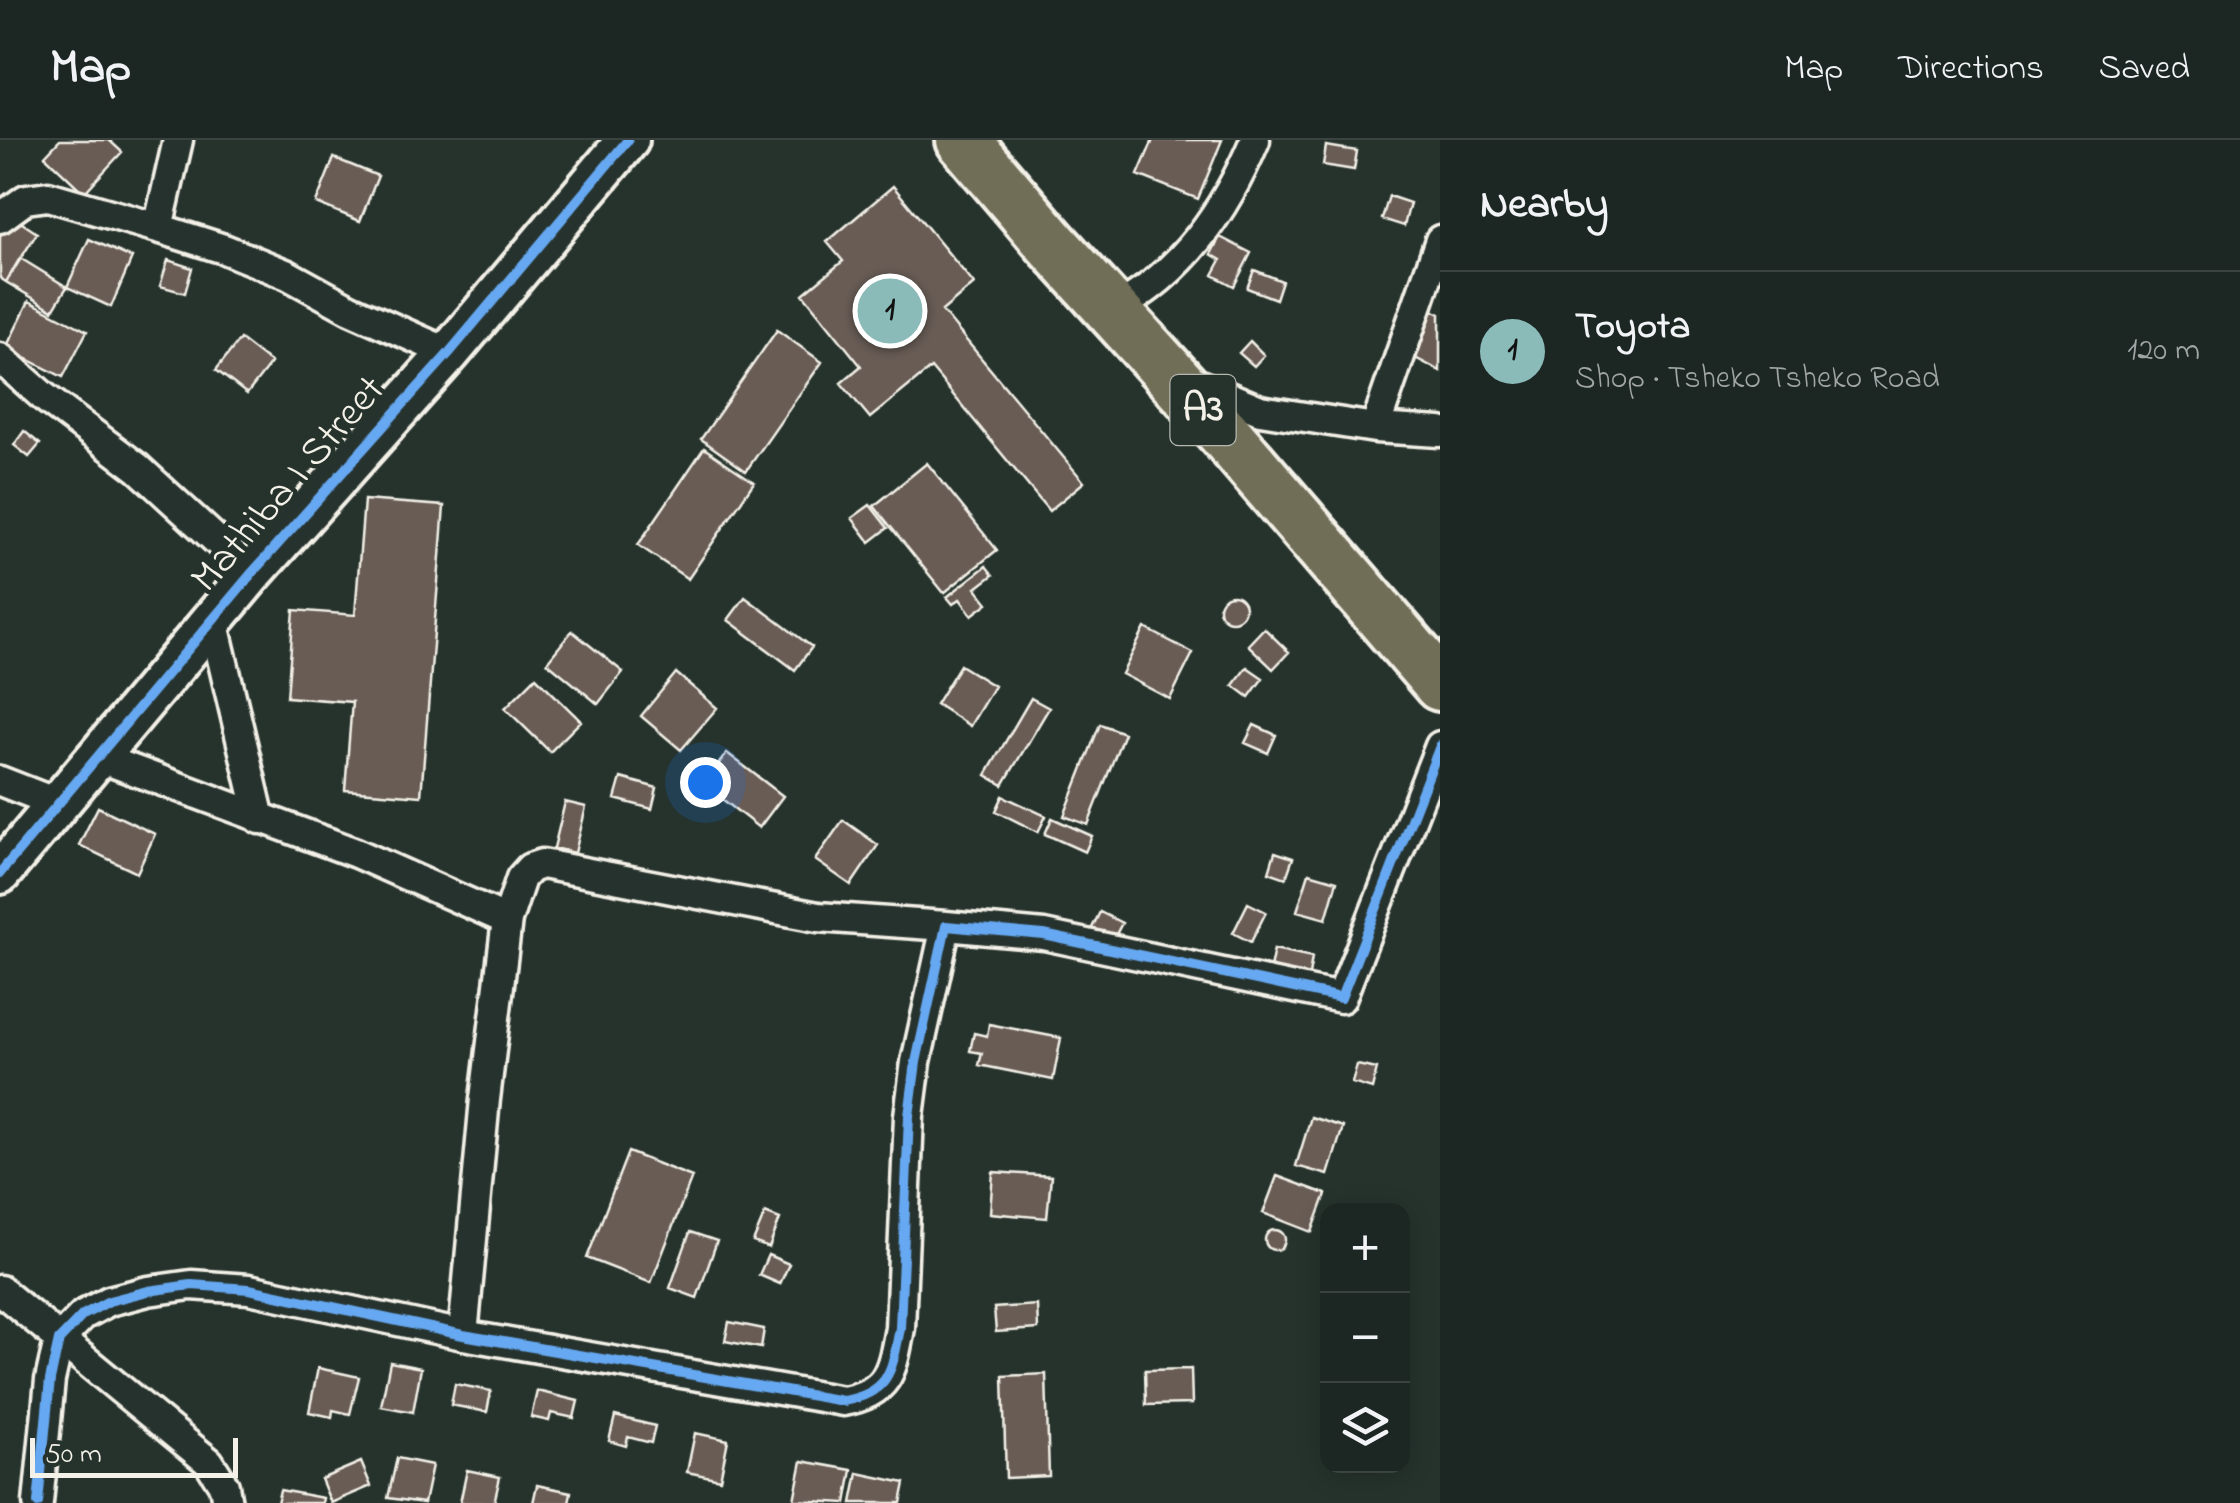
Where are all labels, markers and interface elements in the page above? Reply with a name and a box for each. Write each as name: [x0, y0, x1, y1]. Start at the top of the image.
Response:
text: Map: [50, 34, 131, 104]
text: Map: [1784, 44, 1843, 95]
text: Directions: [1898, 44, 2044, 95]
text: Saved: [2099, 44, 2190, 95]
text: Nearby: [1480, 175, 1608, 236]
pin: 1: [858, 274, 922, 348]
text: Toyota: [1575, 300, 1690, 356]
text: 1: [1507, 328, 1518, 375]
text: 120 m: [2127, 328, 2200, 375]
text: Shop · Tsheko Tsheko Road: [1575, 356, 1940, 403]
street label: Mathiba I Street: [177, 363, 401, 607]
road number: A3: [1170, 375, 1236, 445]
your location: [680, 757, 731, 808]
map controls: [1320, 1203, 1410, 1473]
button: +: [1320, 1203, 1410, 1293]
button: −: [1320, 1293, 1410, 1383]
button: layers: [1320, 1383, 1410, 1473]
scale bar: [30, 1433, 238, 1478]
text: 50 m: [45, 1435, 102, 1476]

